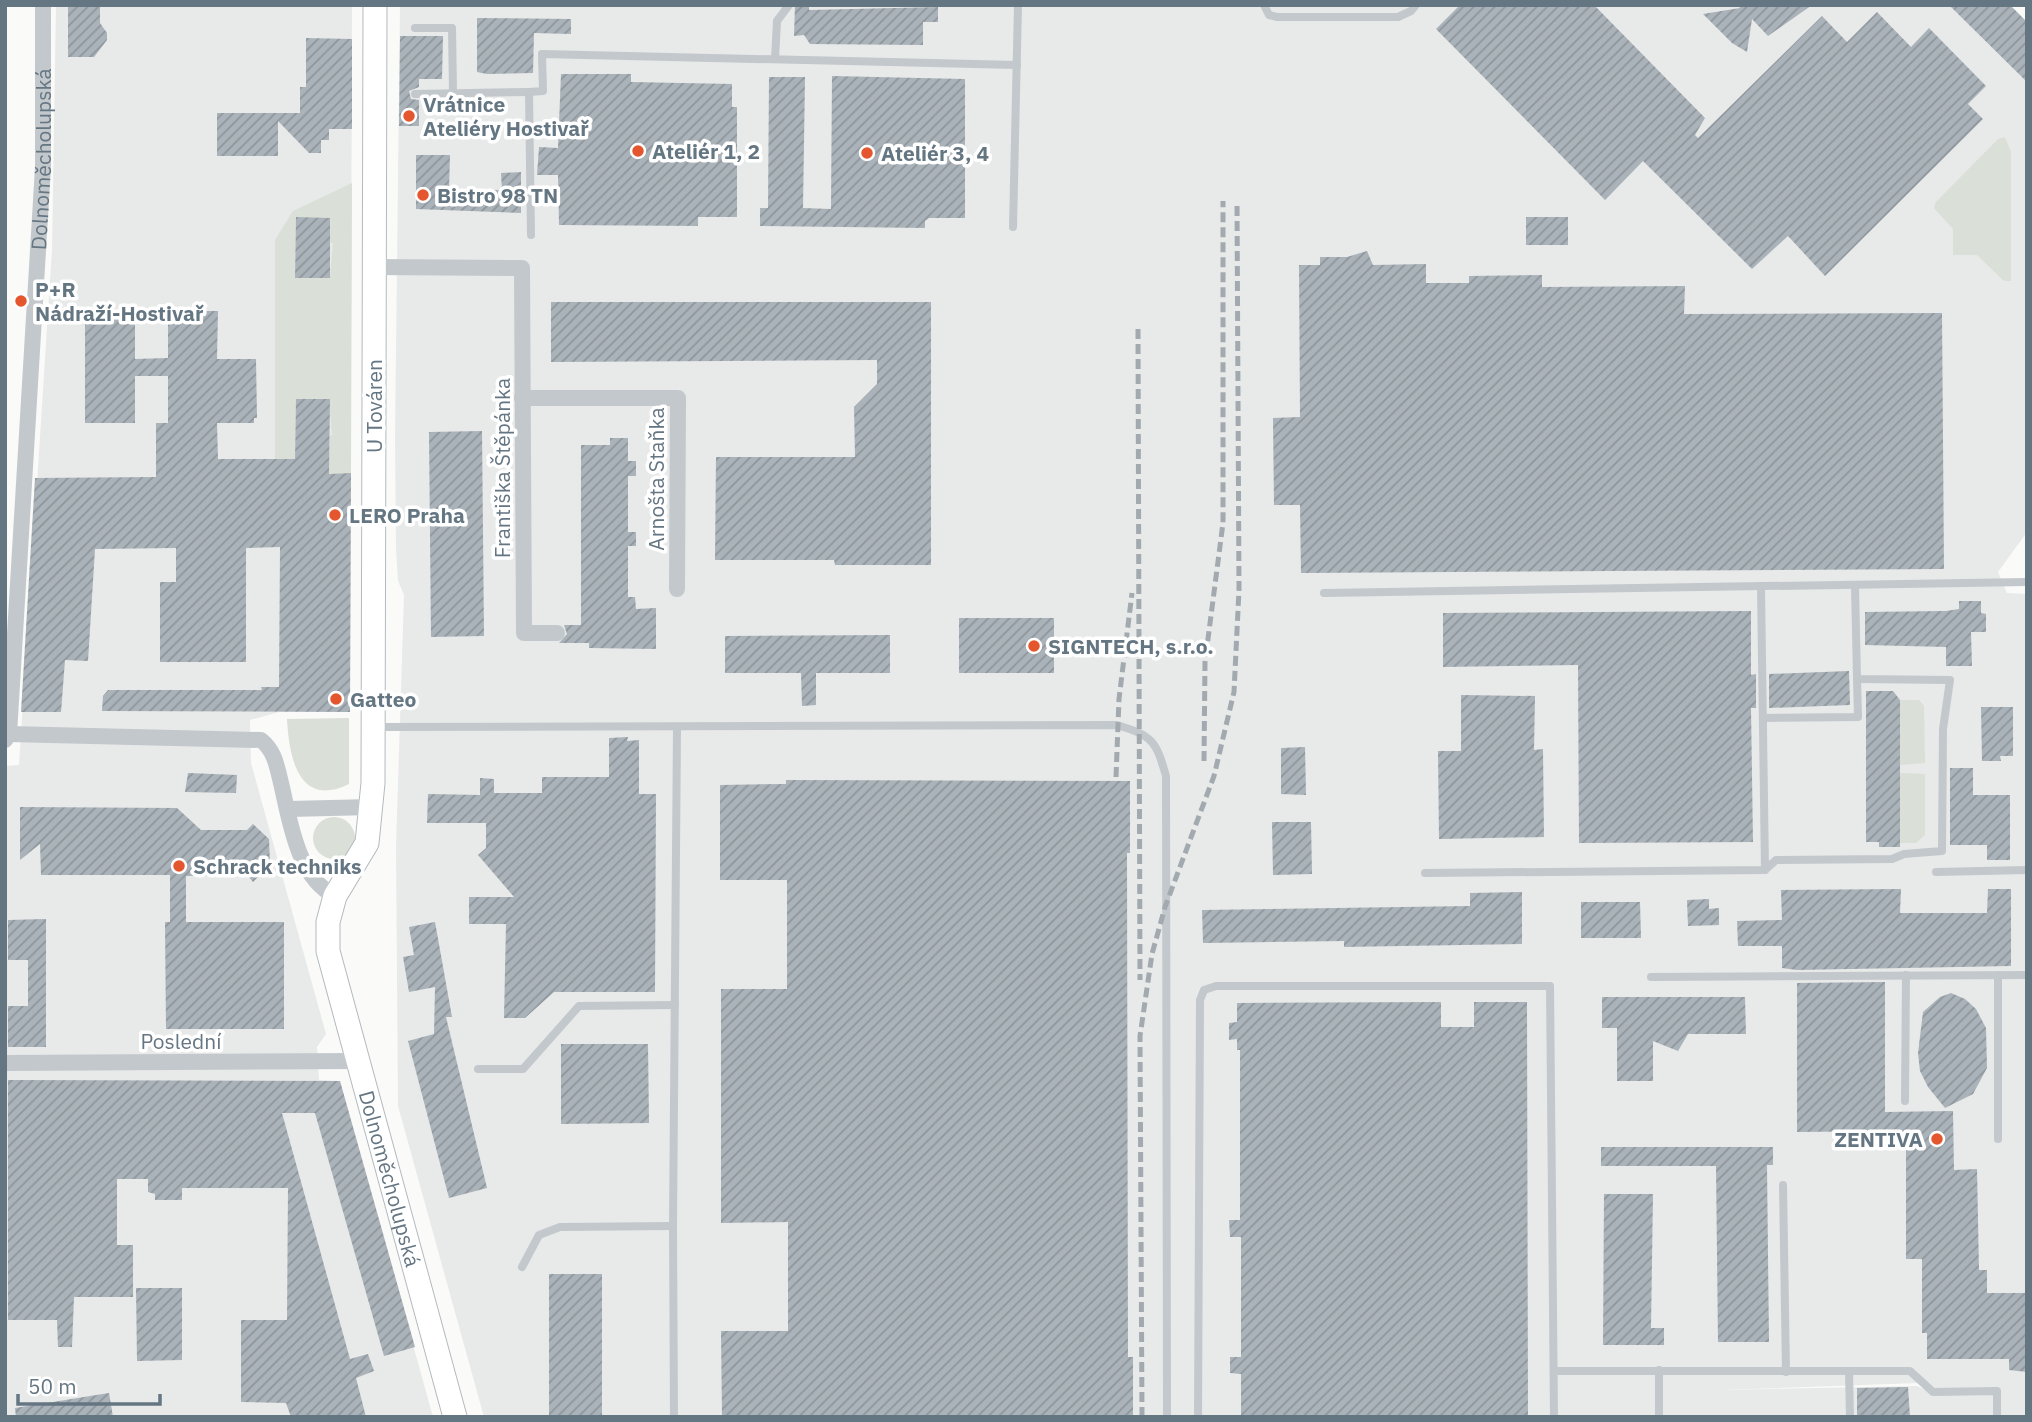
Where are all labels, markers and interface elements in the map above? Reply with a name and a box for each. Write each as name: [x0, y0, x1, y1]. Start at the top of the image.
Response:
street label: Dolnoměcholupská: [24, 68, 57, 251]
place label: Vrátnice Ateliéry Hostivař: [423, 90, 589, 142]
marker: Vrátnice Ateliéry Hostivař: [401, 108, 417, 124]
place label: Ateliér 1, 2: [652, 137, 760, 165]
place label: Ateliér 3, 4: [881, 139, 989, 167]
marker: Ateliér 1, 2: [630, 143, 646, 159]
marker: Ateliér 3, 4: [859, 145, 875, 161]
place label: Bistro 98 TN: [437, 181, 558, 209]
marker: Bistro 98 TN: [415, 187, 431, 203]
place label: P+R Nádraží-Hostivař: [35, 275, 204, 327]
marker: P+R Nádraží-Hostivař: [13, 293, 29, 309]
street label: U Továren: [360, 359, 388, 453]
street label: Františka Štěpánka: [488, 378, 516, 558]
street label: Arnošta Staňka: [642, 407, 670, 551]
place label: LERO Praha: [349, 501, 465, 529]
marker: LERO Praha: [327, 507, 343, 523]
place label: SIGNTECH, s.r.o.: [1048, 632, 1214, 660]
marker: SIGNTECH, s.r.o.: [1026, 638, 1042, 654]
place label: Gatteo: [350, 685, 417, 713]
marker: Gatteo: [328, 691, 344, 707]
place label: Schrack techniks: [193, 852, 362, 880]
marker: Schrack techniks: [171, 858, 187, 874]
street label: Poslední: [141, 1027, 221, 1055]
street label: Dolnoměcholupská: [353, 1087, 427, 1270]
place label: ZENTIVA: [1834, 1125, 1923, 1153]
marker: ZENTIVA: [1929, 1131, 1945, 1147]
scale bar: [18, 1362, 159, 1406]
text: 50 m: [28, 1372, 77, 1400]

